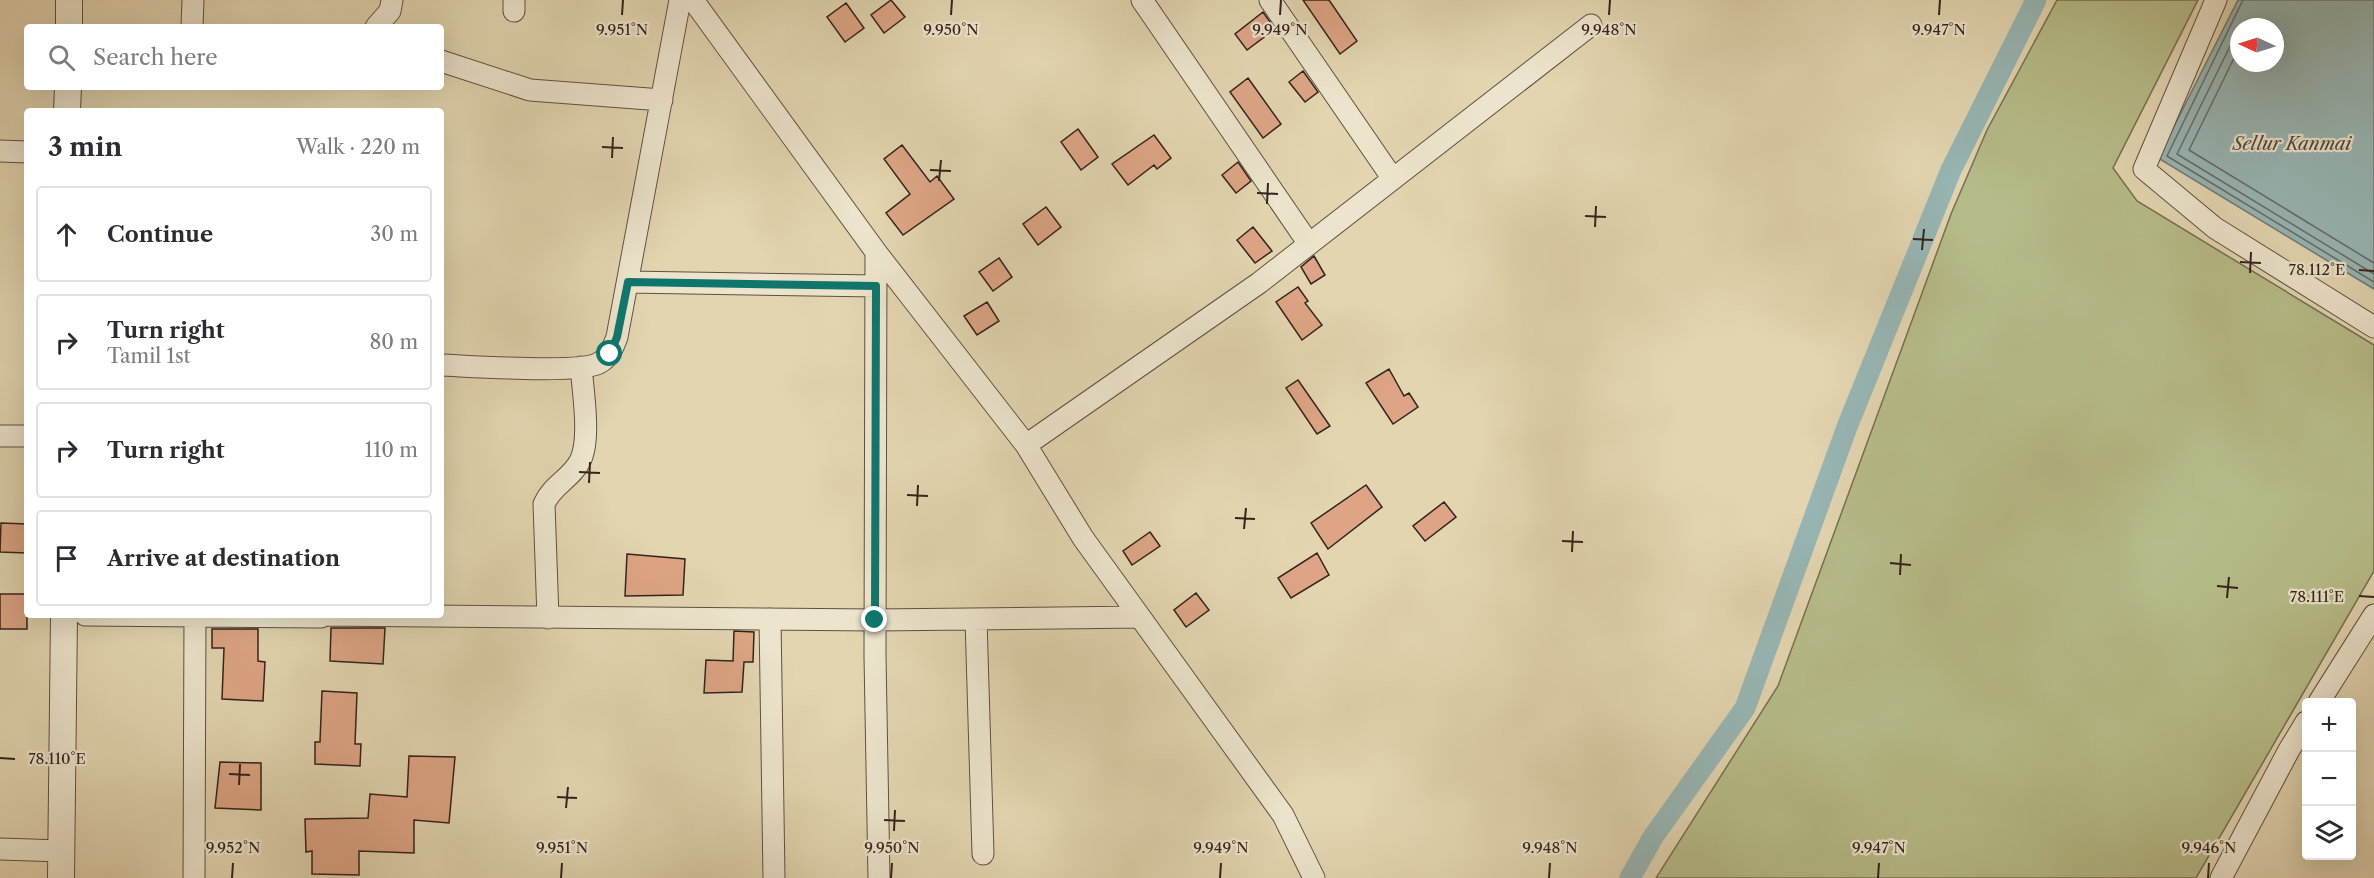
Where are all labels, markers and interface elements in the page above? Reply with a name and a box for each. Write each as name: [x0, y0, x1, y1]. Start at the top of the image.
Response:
north arrow: [2230, 18, 2284, 72]
text: 9.951°N: [596, 20, 648, 39]
text: 9.950°N: [923, 20, 979, 39]
text: 9.949°N: [1252, 20, 1308, 39]
text: 9.948°N: [1581, 20, 1637, 39]
text: 9.947°N: [1912, 20, 1966, 39]
search box: [24, 24, 444, 90]
icon: search: [45, 41, 78, 74]
text: Search here: [93, 44, 218, 71]
text: 3 min: [48, 131, 122, 163]
water label: Sellur Kanmai: [2232, 133, 2353, 155]
text: Walk · 220 m: [296, 135, 420, 159]
icon: ahead: [50, 218, 83, 251]
text: Continue: [107, 221, 213, 248]
text: 30 m: [370, 222, 418, 246]
text: 78.112°E: [2289, 260, 2345, 279]
text: Turn right: [107, 317, 225, 344]
icon: right: [50, 326, 83, 359]
text: 80 m: [370, 330, 418, 354]
route start: [596, 340, 622, 366]
text: Tamil 1st: [107, 344, 191, 368]
icon: right: [50, 434, 83, 467]
text: Turn right: [107, 437, 225, 464]
text: 110 m: [365, 438, 418, 462]
icon: arrive: [50, 542, 83, 575]
text: Arrive at destination: [107, 545, 340, 572]
text: 78.111°E: [2290, 587, 2344, 606]
route end: [861, 606, 887, 632]
map controls: [2302, 698, 2356, 860]
button: +: [2302, 698, 2356, 752]
text: 78.110°E: [28, 749, 86, 768]
button: −: [2302, 752, 2356, 806]
button: layers: [2302, 806, 2356, 860]
text: 9.952°N: [206, 838, 260, 857]
text: 9.951°N: [536, 838, 588, 857]
text: 9.950°N: [864, 838, 920, 857]
text: 9.949°N: [1193, 838, 1249, 857]
text: 9.948°N: [1522, 838, 1578, 857]
text: 9.947°N: [1852, 838, 1906, 857]
text: 9.946°N: [2182, 838, 2236, 857]

